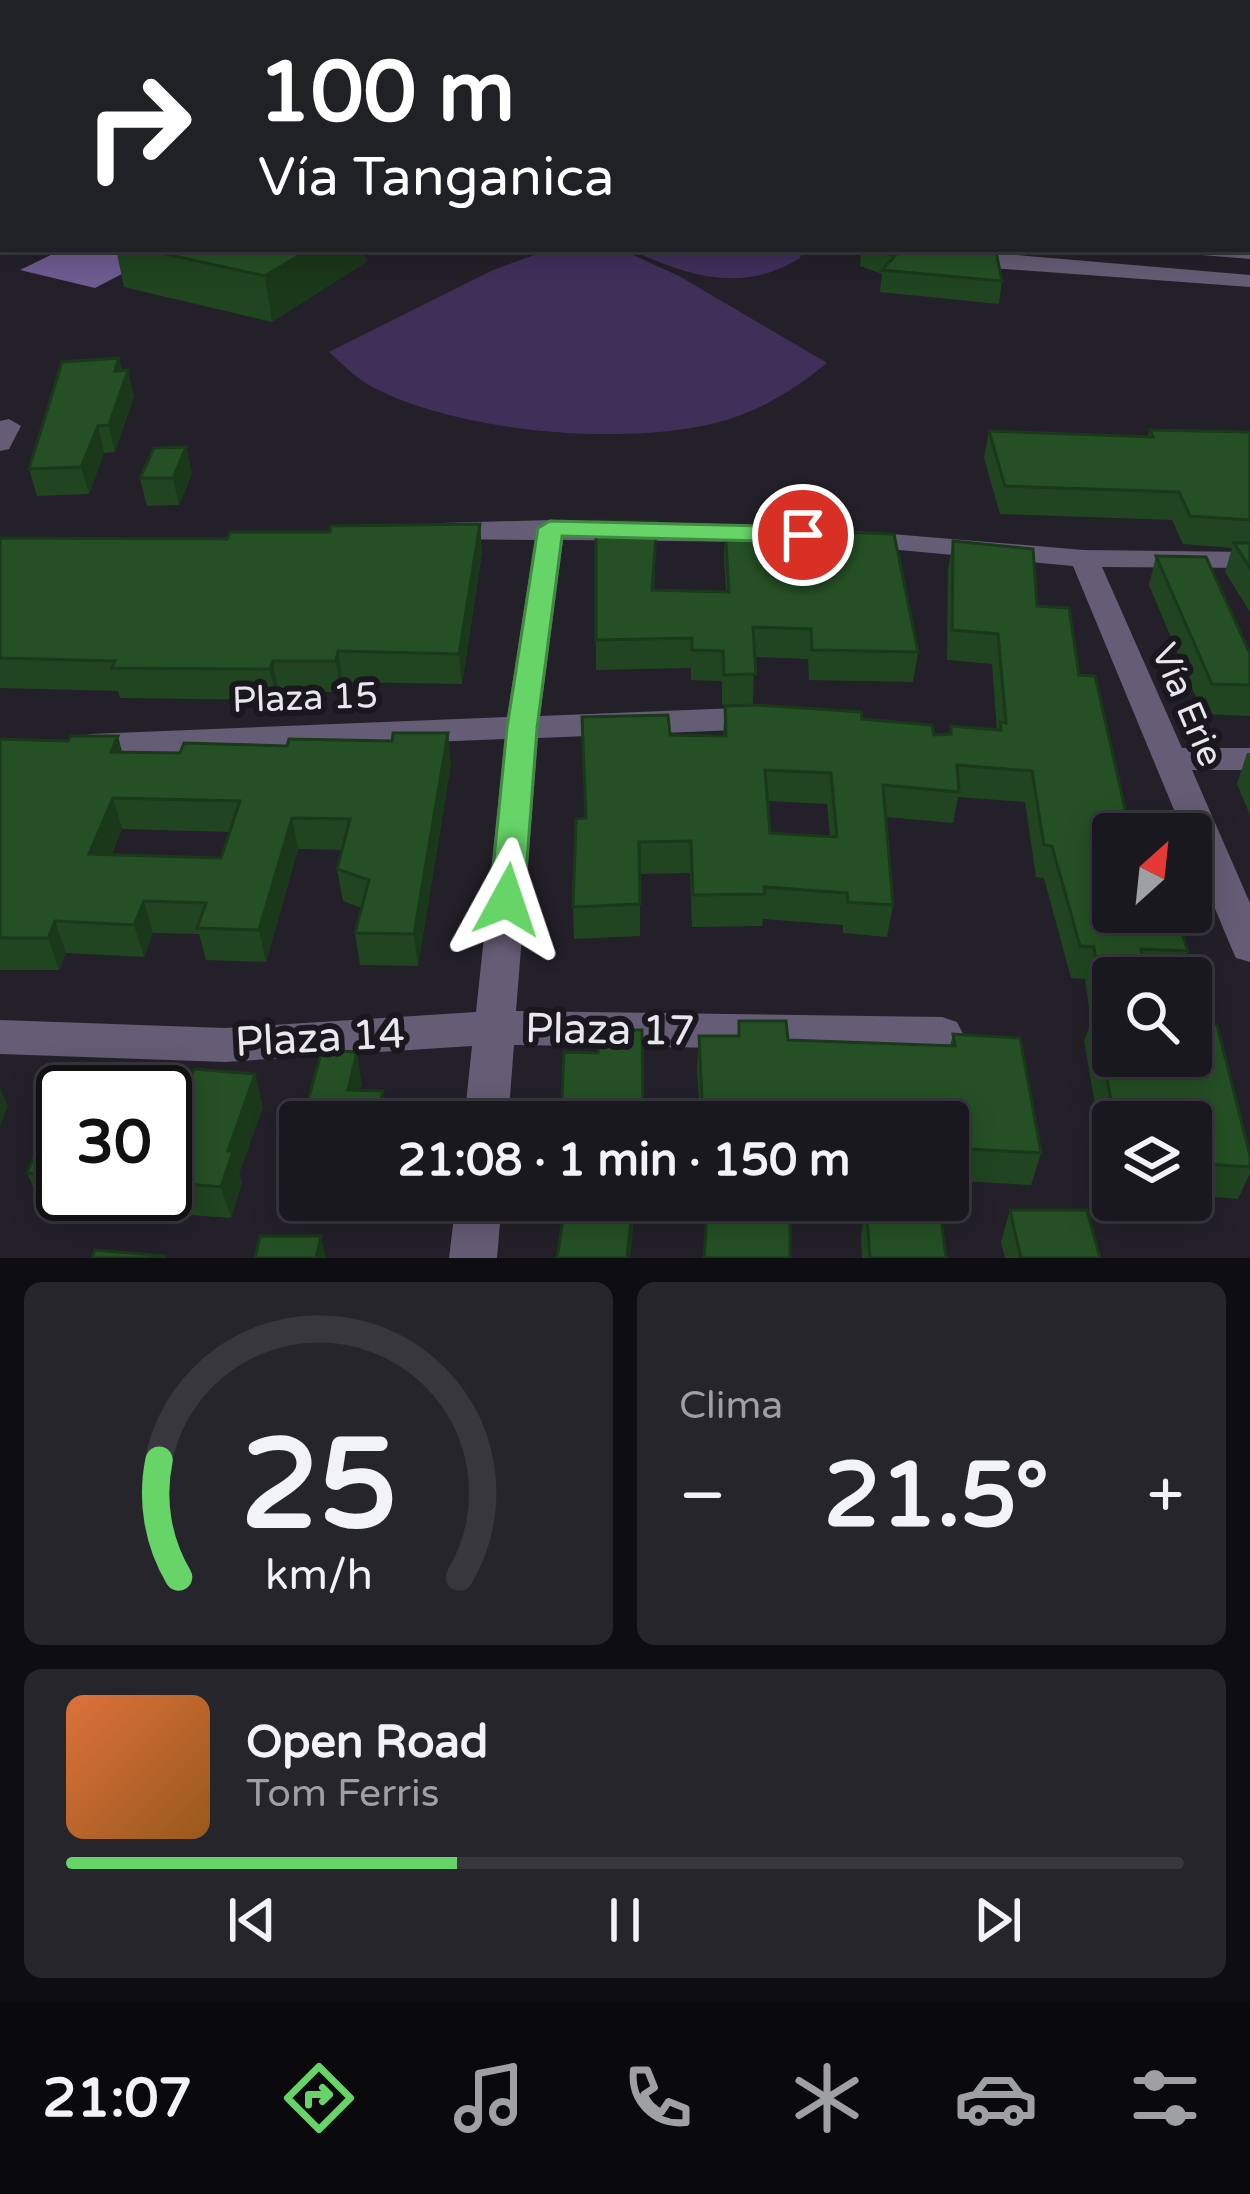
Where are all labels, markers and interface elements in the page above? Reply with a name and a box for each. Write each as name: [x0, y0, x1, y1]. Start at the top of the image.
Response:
text: 100 m: [258, 43, 515, 144]
icon: right: [60, 48, 216, 204]
text: Vía Tanganica: [258, 145, 614, 210]
pin: [752, 484, 854, 586]
icon: arrive: [770, 502, 836, 568]
street label: Vía Erie: [1142, 637, 1232, 773]
street label: Plaza 15: [231, 674, 379, 722]
north arrow: [1092, 813, 1212, 933]
map controls: [1092, 813, 1212, 1221]
position arrow: [444, 837, 570, 963]
button: search: [1092, 957, 1212, 1077]
street label: Plaza 17: [524, 1003, 696, 1057]
street label: Plaza 14: [234, 1008, 406, 1068]
speed limit sign: 30: [36, 1065, 192, 1221]
button: layers: [1092, 1101, 1212, 1221]
text: 21:08 · 1 min · 150 m: [398, 1134, 850, 1188]
text: Clima: [679, 1382, 783, 1429]
text: 25: [240, 1411, 397, 1562]
text: 21.5°: [824, 1442, 1049, 1551]
text: −: [679, 1456, 726, 1536]
text: +: [1147, 1456, 1184, 1536]
text: km/h: [265, 1549, 372, 1600]
text: Open Road: [246, 1716, 488, 1770]
text: Tom Ferris: [246, 1770, 439, 1817]
icon: previous: [219, 1887, 285, 1953]
icon: pause: [592, 1887, 658, 1953]
icon: next: [965, 1887, 1031, 1953]
icon: directions: [277, 2056, 361, 2140]
icon: music: [447, 2056, 531, 2140]
icon: phone: [616, 2056, 700, 2140]
icon: climate: [785, 2056, 869, 2140]
icon: car: [954, 2056, 1038, 2140]
icon: filters: [1123, 2056, 1207, 2140]
text: 21:07: [43, 2066, 192, 2131]

